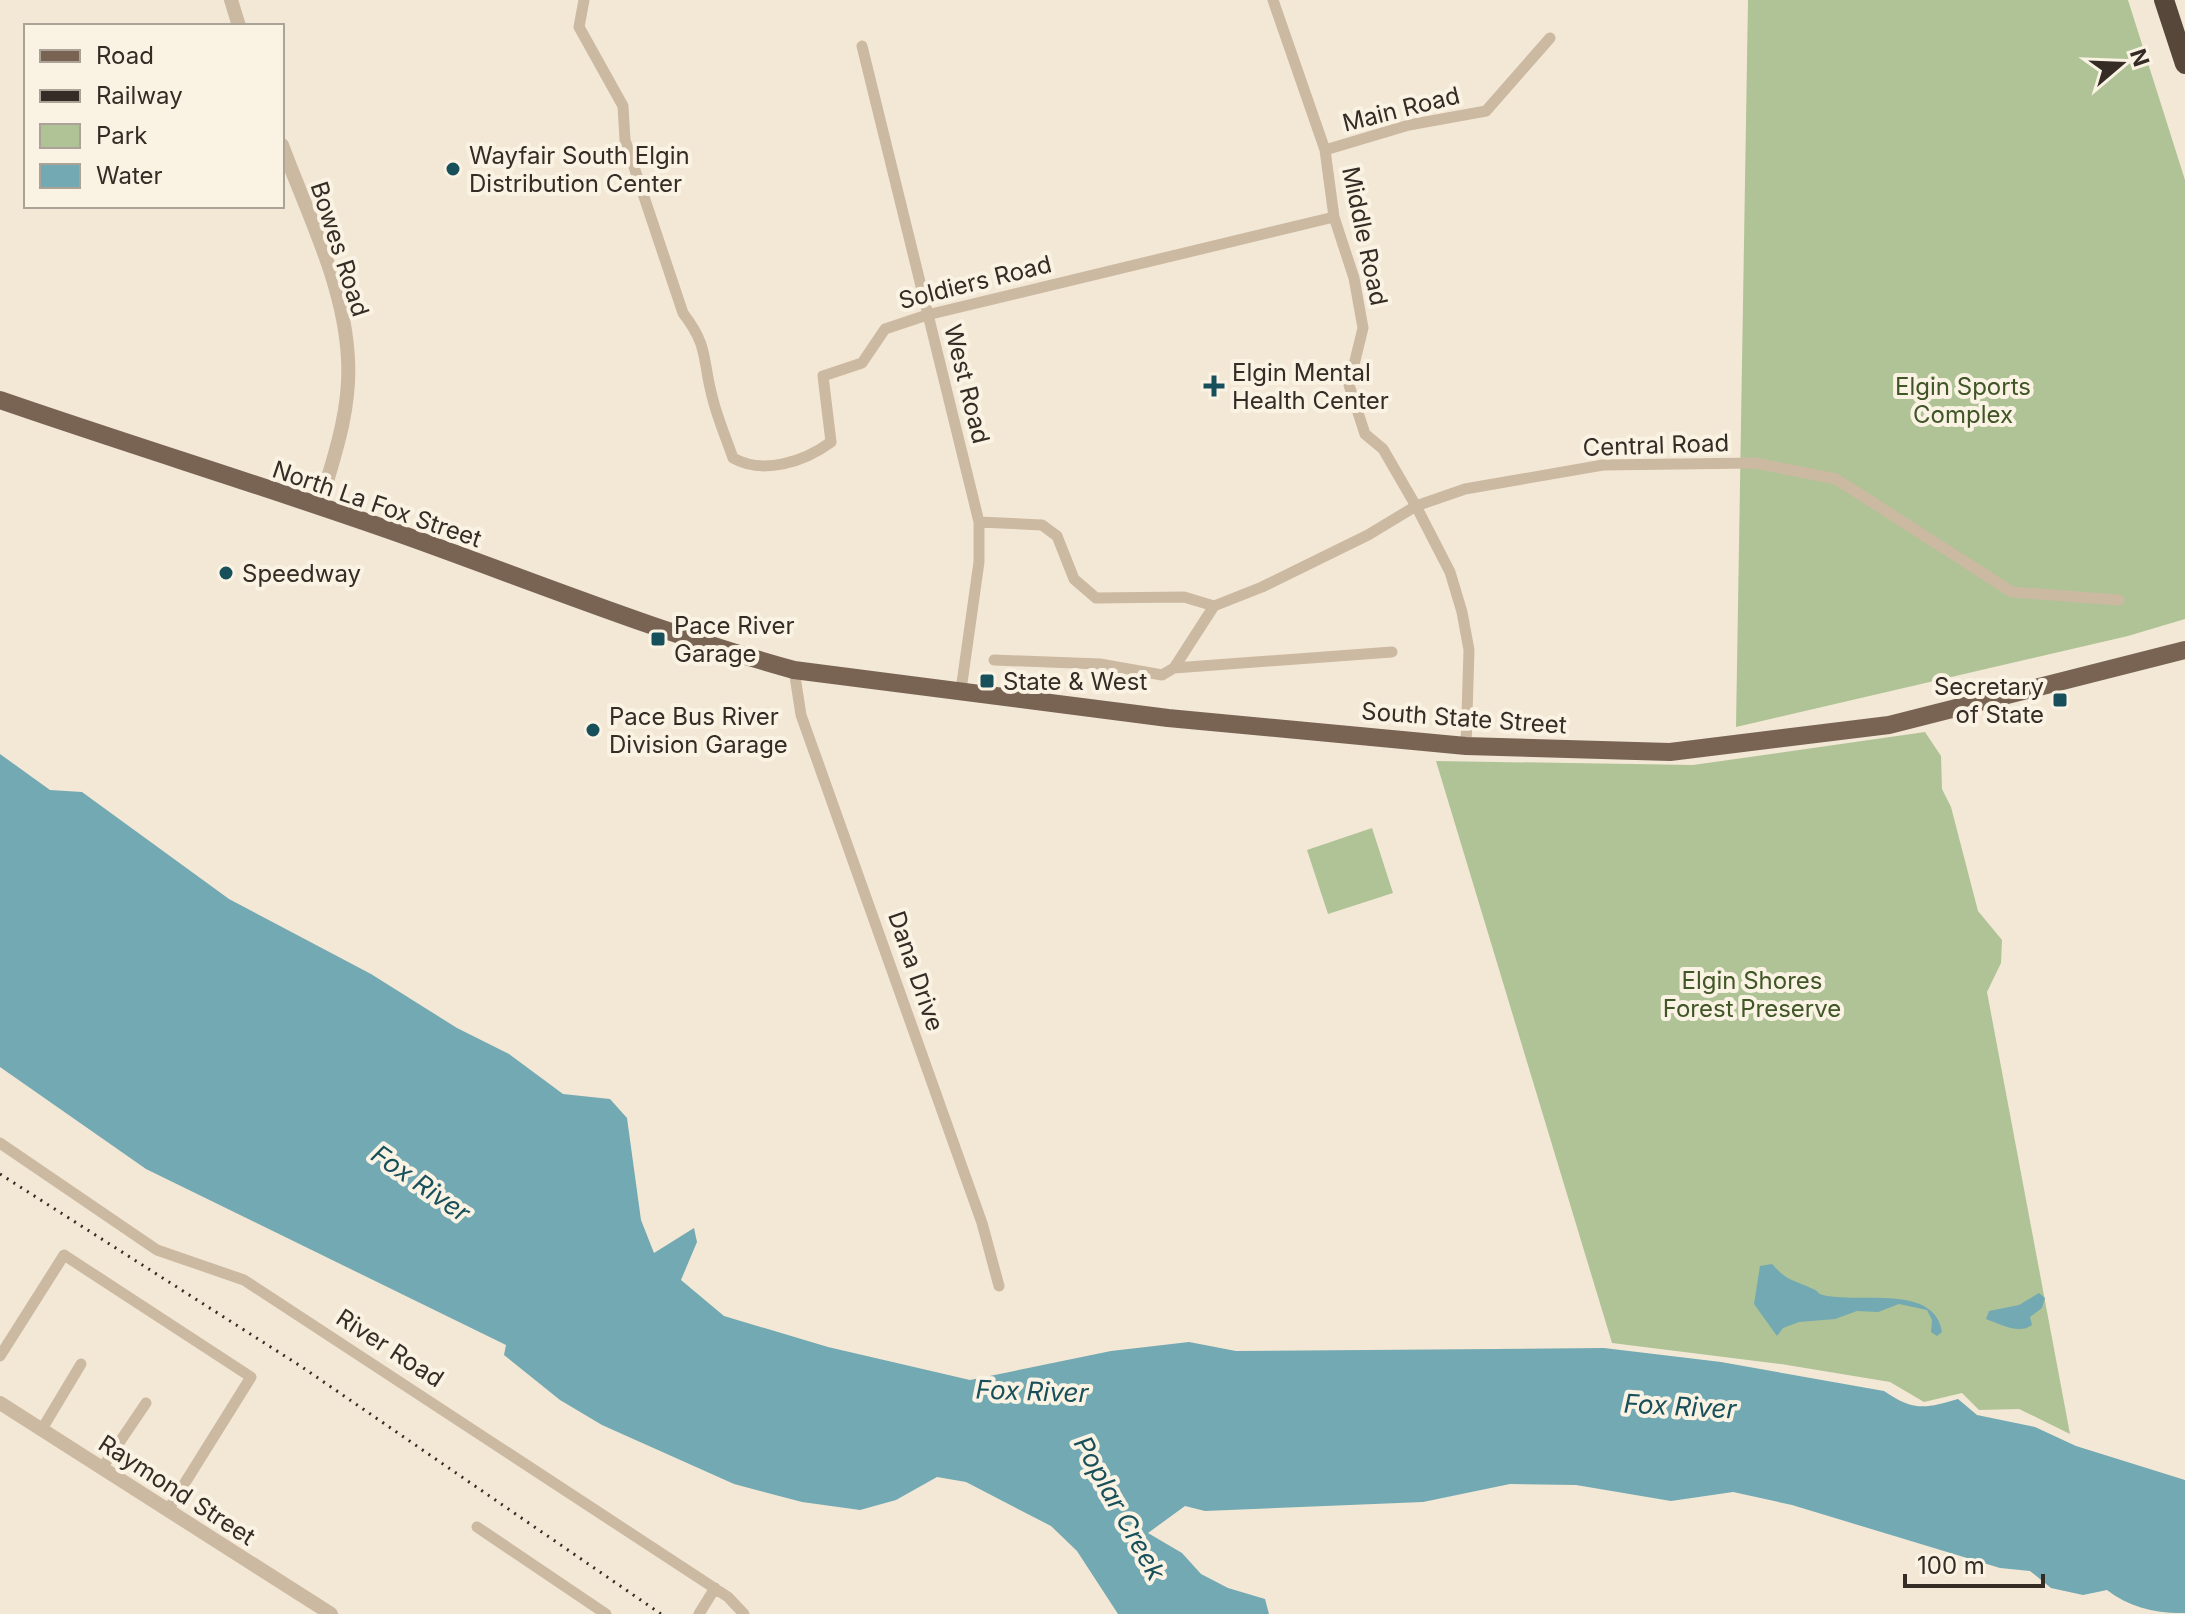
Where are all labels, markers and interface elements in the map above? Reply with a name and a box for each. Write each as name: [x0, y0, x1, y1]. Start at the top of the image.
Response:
legend: [24, 24, 284, 208]
north arrow: [2081, 24, 2161, 104]
text: Road: [96, 41, 154, 70]
text: N: [2125, 45, 2155, 70]
street label: Main Road: [1339, 80, 1463, 138]
text: Railway: [96, 81, 183, 110]
text: Park: [96, 121, 147, 150]
place label: Wayfair South Elgin Distribution Center: [469, 141, 690, 198]
marker: Wayfair South Elgin Distribution Center: [444, 160, 462, 178]
text: Water: [96, 161, 163, 190]
street label: Middle Road: [1336, 164, 1394, 308]
street label: Bowes Road: [305, 178, 375, 320]
street label: Soldiers Road: [896, 249, 1054, 315]
street label: West Road: [938, 322, 996, 446]
place label: Elgin Mental Health Center: [1232, 358, 1389, 415]
park label: Elgin Sports Complex: [1895, 372, 2031, 429]
marker: Elgin Mental Health Center: [1203, 375, 1225, 397]
street label: Central Road: [1582, 428, 1730, 462]
street label: North La Fox Street: [269, 455, 485, 553]
place label: Speedway: [242, 559, 361, 588]
marker: Speedway: [217, 564, 235, 582]
place label: Pace River Garage: [674, 611, 795, 668]
marker: Pace River Garage: [649, 630, 667, 648]
place label: State & West: [1003, 667, 1148, 696]
marker: State & West: [978, 672, 996, 690]
place label: Secretary of State: [1934, 672, 2044, 729]
marker: Secretary of State: [2051, 691, 2069, 709]
street label: South State Street: [1360, 696, 1568, 740]
place label: Pace Bus River Division Garage: [609, 702, 788, 759]
marker: Pace Bus River Division Garage: [584, 721, 602, 739]
street label: Dana Drive: [882, 907, 950, 1035]
park label: Elgin Shores Forest Preserve: [1663, 966, 1841, 1023]
water label: Fox River: [366, 1138, 477, 1229]
street label: River Road: [331, 1303, 449, 1393]
water label: Fox River: [975, 1374, 1090, 1408]
water label: Fox River: [1623, 1388, 1738, 1424]
street label: Raymond Street: [93, 1429, 261, 1551]
water label: Poplar Creek: [1068, 1431, 1173, 1586]
scale bar: [1905, 1538, 2043, 1588]
text: 100 m: [1917, 1551, 1985, 1580]

